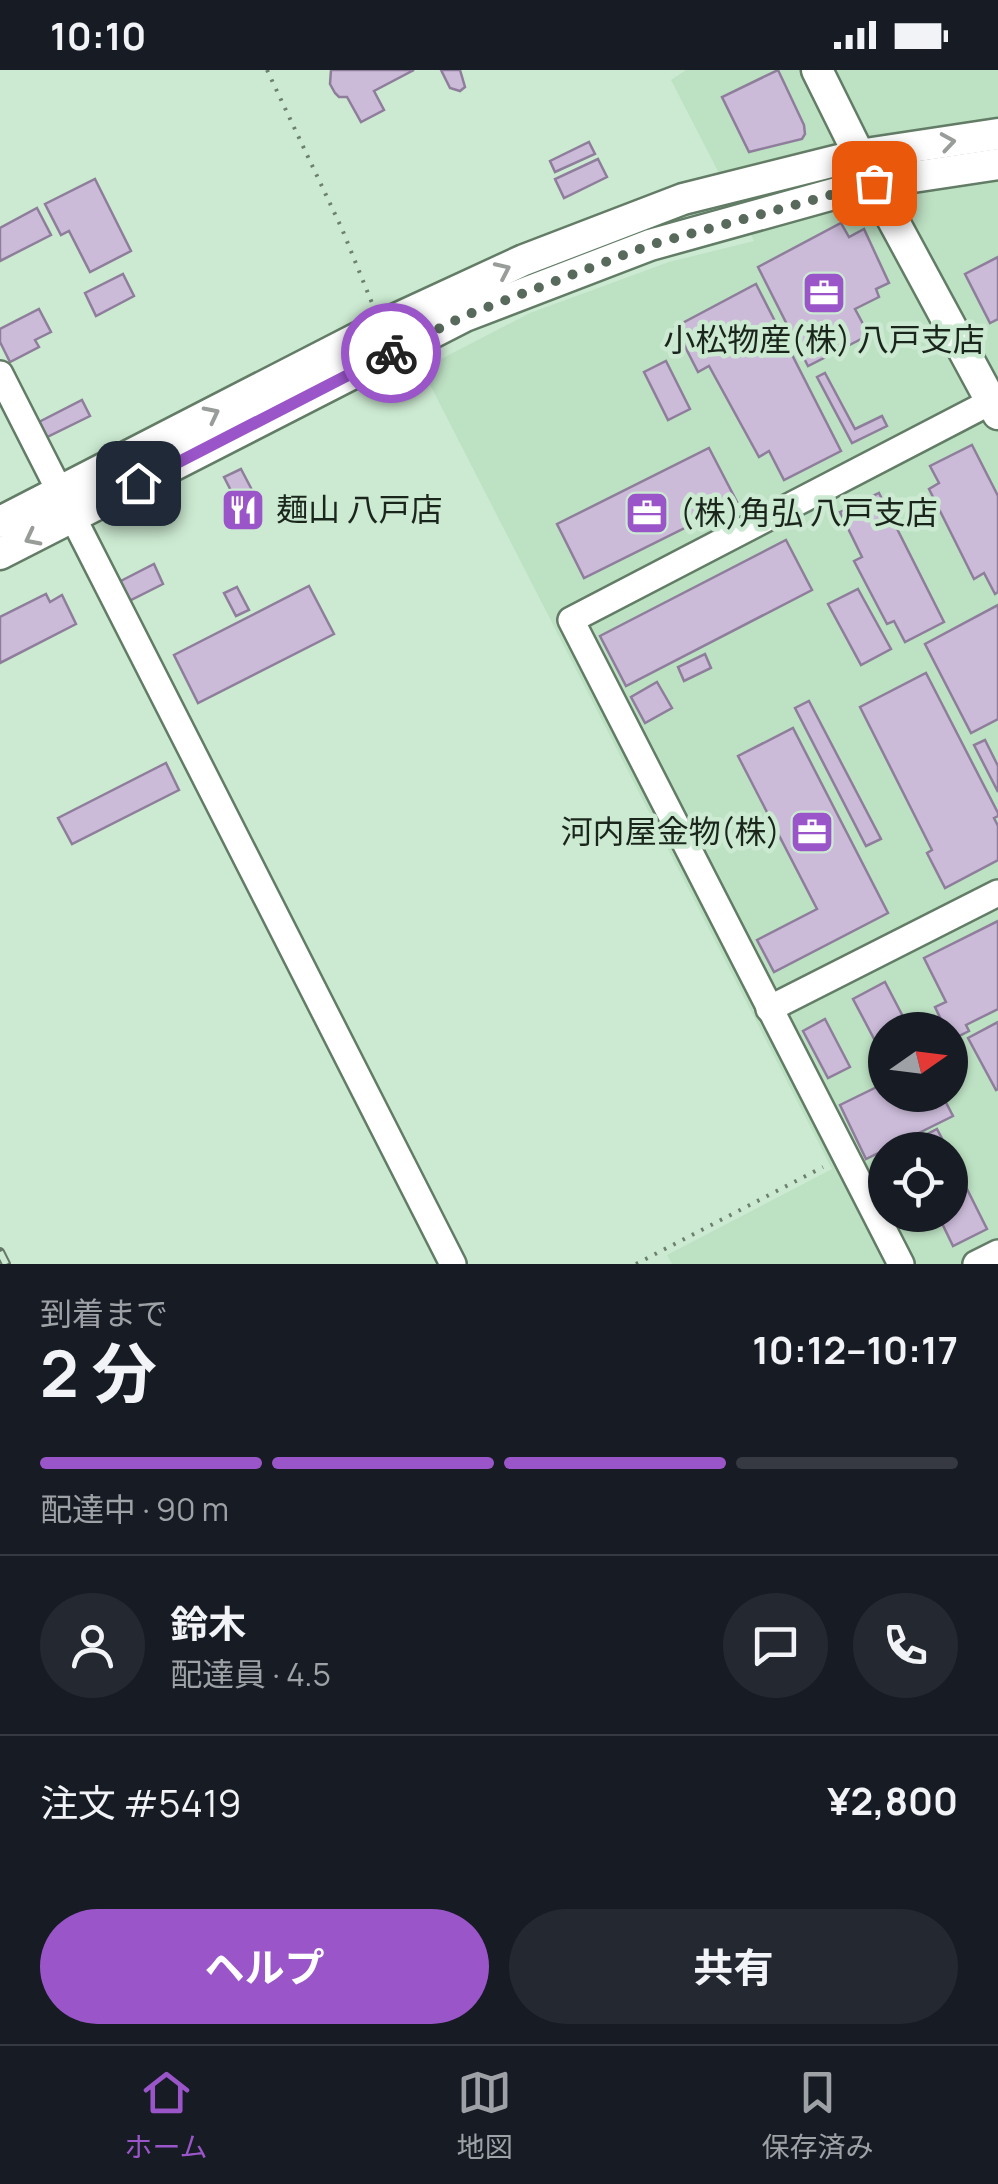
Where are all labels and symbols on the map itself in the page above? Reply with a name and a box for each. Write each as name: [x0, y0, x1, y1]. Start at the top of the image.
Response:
one-way arrow: [940, 132, 956, 153]
pin: [832, 141, 917, 226]
one-way arrow: [493, 262, 511, 282]
office icon: 小松物産(株) 八戸支店: [801, 270, 847, 316]
courier: [341, 303, 441, 403]
place label: 小松物産(株) 八戸支店: [663, 317, 985, 361]
one-way arrow: [201, 407, 219, 426]
pin: [96, 441, 181, 526]
restaurant icon: 麺山 八戸店: [220, 487, 266, 533]
place label: 麺山 八戸店: [276, 487, 442, 531]
office icon: (株)角弘 八戸支店: [624, 490, 670, 536]
place label: (株)角弘 八戸支店: [680, 490, 938, 534]
one-way arrow: [25, 526, 43, 545]
place label: 河内屋金物(株): [561, 809, 780, 853]
office icon: 河内屋金物(株): [789, 809, 835, 855]
north arrow: [868, 1012, 968, 1112]

